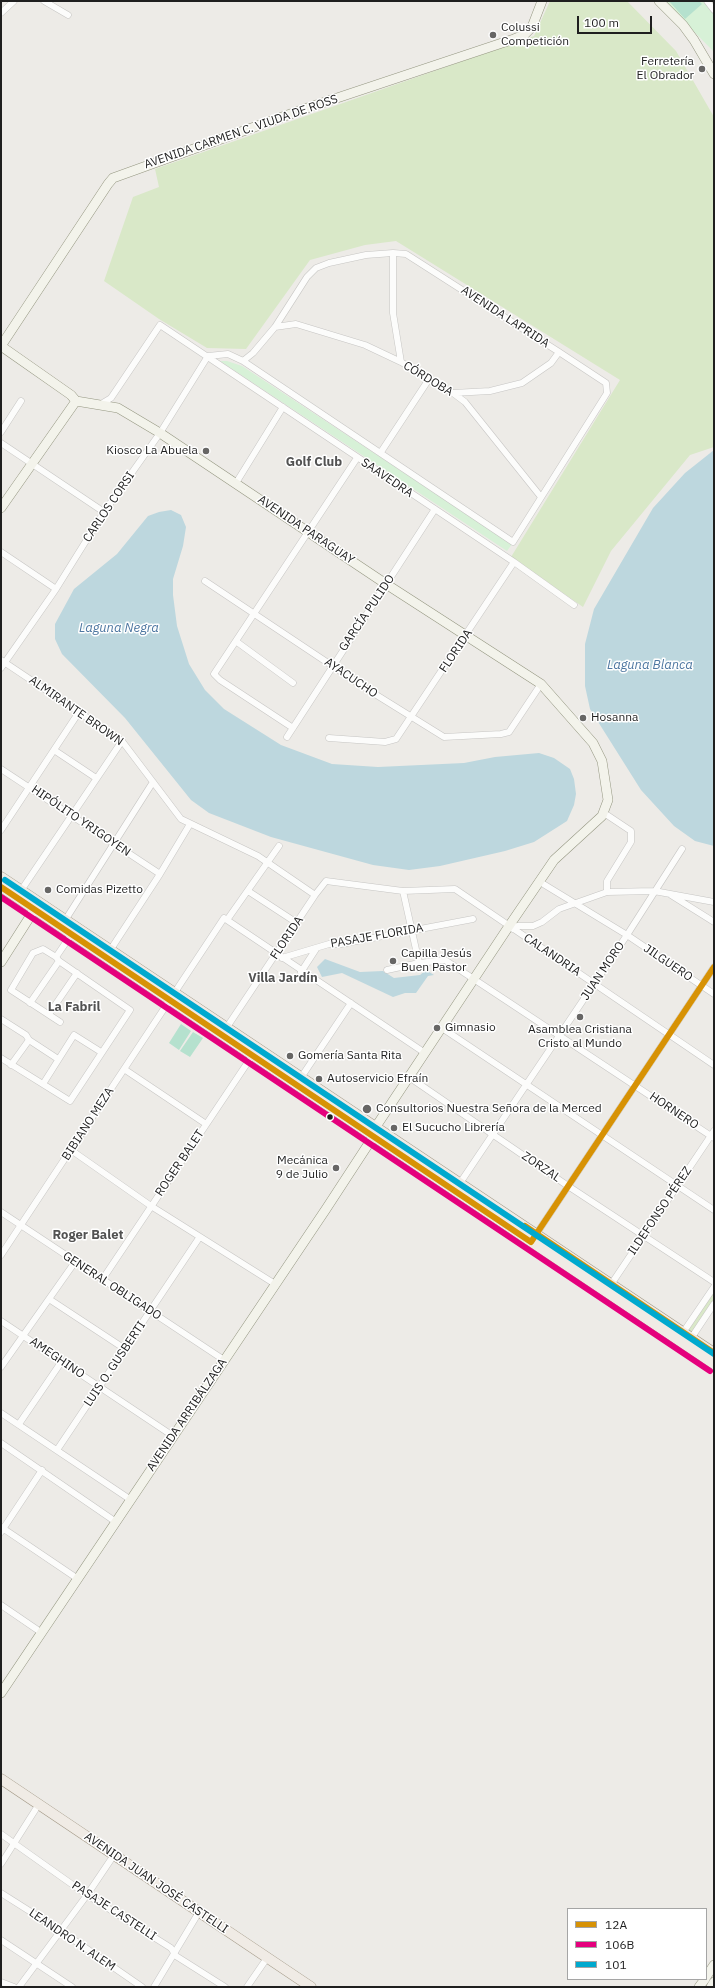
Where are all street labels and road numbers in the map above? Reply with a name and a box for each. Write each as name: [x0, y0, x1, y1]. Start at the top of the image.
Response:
street label: AVENIDA CARMEN C. VIUDA DE ROSS: [142, 92, 340, 172]
street label: AVENIDA LAPRIDA: [458, 283, 552, 351]
street label: CÓRDOBA: [401, 359, 455, 399]
street label: SAAVEDRA: [358, 455, 416, 501]
street label: CARLOS CORSI: [80, 469, 138, 545]
street label: AVENIDA PARAGUAY: [255, 492, 357, 568]
street label: GARCÍA PULIDO: [336, 572, 398, 654]
street label: FLORIDA: [436, 627, 476, 675]
street label: AYACUCHO: [322, 655, 380, 701]
street label: ALMIRANTE BROWN: [26, 673, 126, 749]
street label: HIPÓLITO YRIGOYEN: [29, 782, 133, 860]
street label: FLORIDA: [267, 914, 307, 962]
street label: PASAJE FLORIDA: [329, 921, 425, 951]
street label: CALANDRIA: [521, 931, 583, 979]
street label: JUAN MORO: [578, 939, 628, 1003]
street label: JILGUERO: [641, 941, 695, 985]
street label: BIBIANO MEZA: [59, 1085, 117, 1163]
street label: HORNERO: [647, 1089, 701, 1133]
street label: ROGER BALET: [152, 1127, 208, 1199]
street label: ZORZAL: [519, 1149, 563, 1185]
street label: ILDEFONSO PÉREZ: [625, 1164, 695, 1258]
street label: GENERAL OBLIGADO: [60, 1249, 164, 1323]
street label: LUIS O. GUSBERTI: [81, 1319, 149, 1409]
street label: AMEGHINO: [27, 1334, 87, 1382]
street label: AVENIDA ARRIBÁLZAGA: [144, 1356, 230, 1474]
street label: AVENIDA JUAN JOSÉ CASTELLI: [81, 1829, 231, 1937]
street label: PASAJE CASTELLI: [69, 1878, 159, 1944]
street label: LEANDRO N. ALEM: [26, 1906, 118, 1974]

